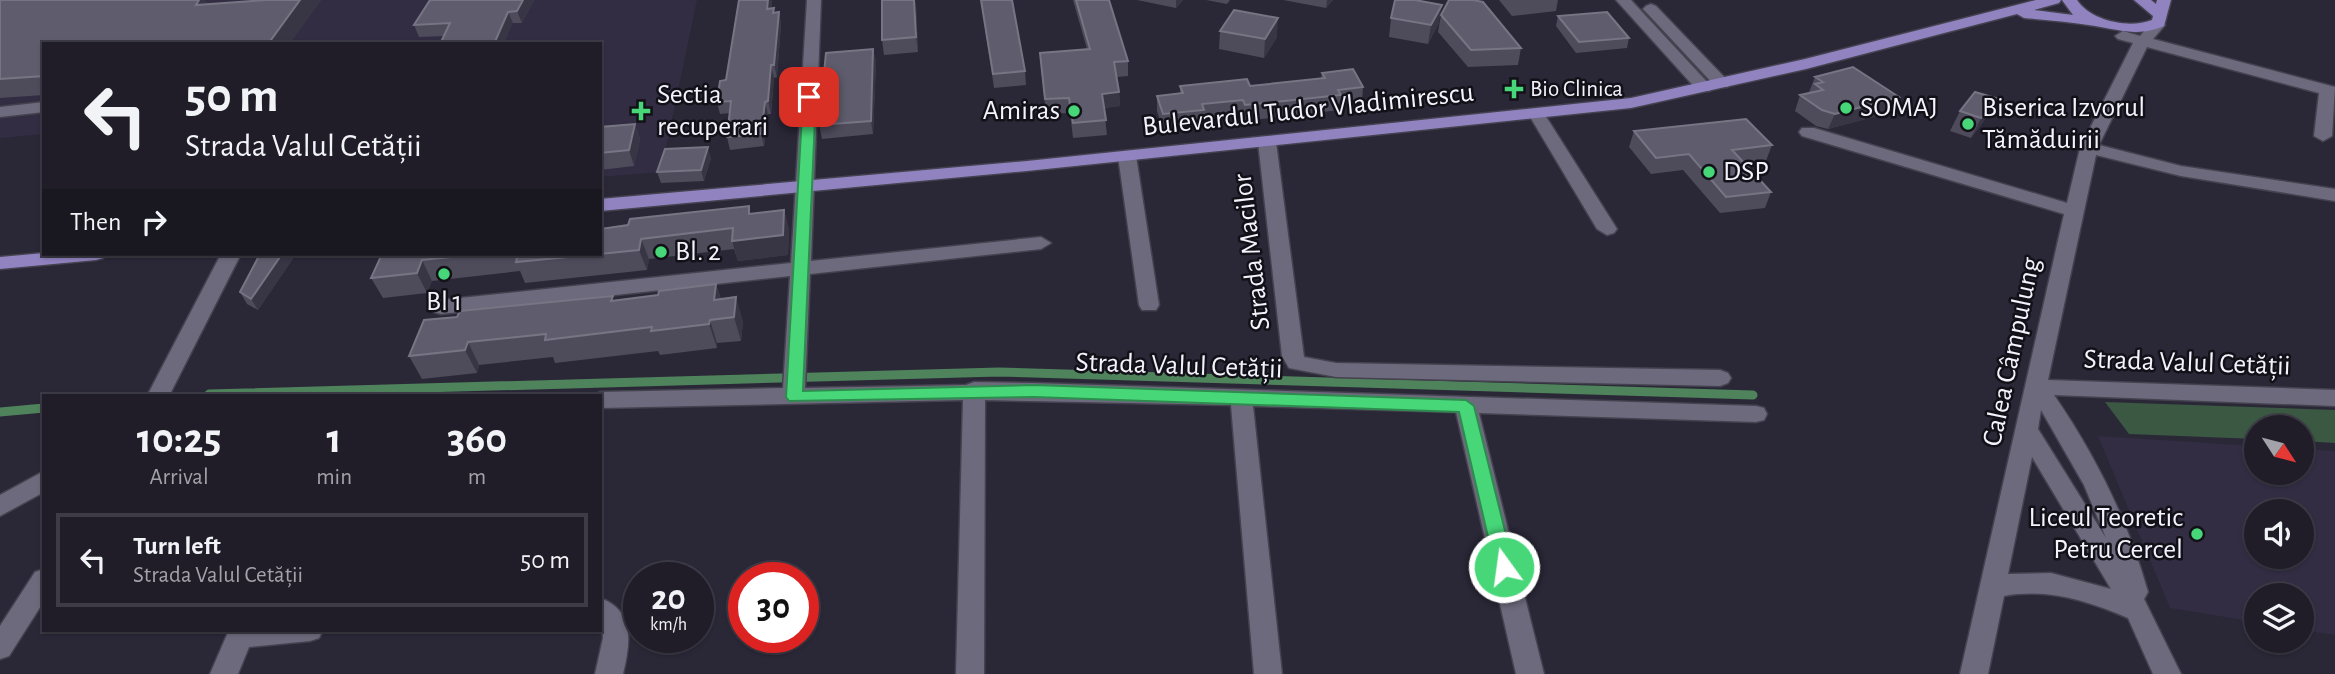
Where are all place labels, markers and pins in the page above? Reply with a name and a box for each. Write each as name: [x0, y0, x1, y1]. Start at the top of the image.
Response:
pin: [779, 67, 839, 127]
place label: Bio Clinica: [1530, 78, 1623, 101]
marker: Bio Clinica: [1504, 79, 1524, 99]
place label: Sectia recuperari: [657, 81, 768, 141]
place label: SOMAJ: [1860, 94, 1938, 122]
place label: Biserica Izvorul Tămăduirii: [1982, 94, 2145, 154]
place label: Amiras: [983, 97, 1060, 125]
marker: SOMAJ: [1838, 100, 1854, 116]
marker: Sectia recuperari: [631, 101, 651, 121]
marker: Amiras: [1066, 103, 1082, 119]
marker: Biserica Izvorul Tămăduirii: [1960, 116, 1976, 132]
place label: DSP: [1723, 158, 1769, 186]
marker: DSP: [1701, 164, 1717, 180]
place label: Bl. 2: [675, 238, 721, 266]
marker: Bl. 2: [653, 244, 669, 260]
marker: Bl 1: [436, 266, 452, 282]
place label: Bl 1: [426, 288, 462, 316]
place label: Liceul Teoretic Petru Cercel: [2028, 504, 2183, 564]
marker: Liceul Teoretic Petru Cercel: [2189, 526, 2205, 542]

